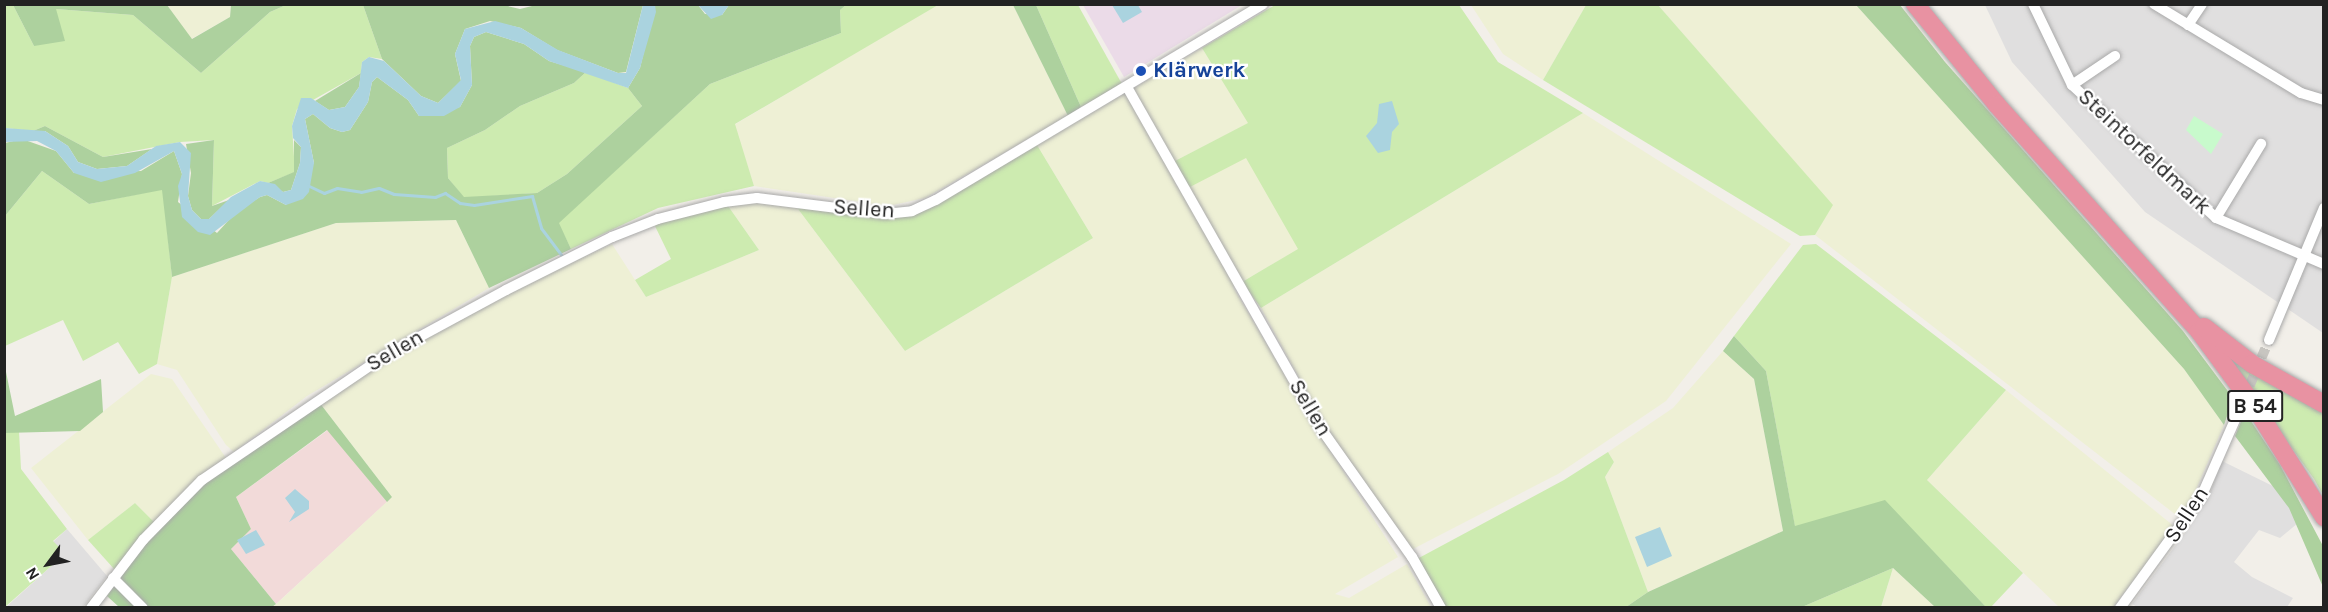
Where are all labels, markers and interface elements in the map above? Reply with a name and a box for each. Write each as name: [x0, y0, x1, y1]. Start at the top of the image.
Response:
place label: Klärwerk: [1153, 58, 1246, 84]
marker: Klärwerk: [1134, 64, 1148, 78]
street label: Steintorfeldmark: [2072, 84, 2216, 220]
street label: Sellen: [832, 194, 896, 224]
street label: Sellen: [362, 324, 428, 378]
street label: Sellen: [1283, 375, 1337, 441]
road number: B 54: [2226, 388, 2284, 424]
street label: Sellen: [2159, 482, 2215, 548]
north arrow: [18, 534, 78, 594]
text: N: [21, 564, 43, 584]

